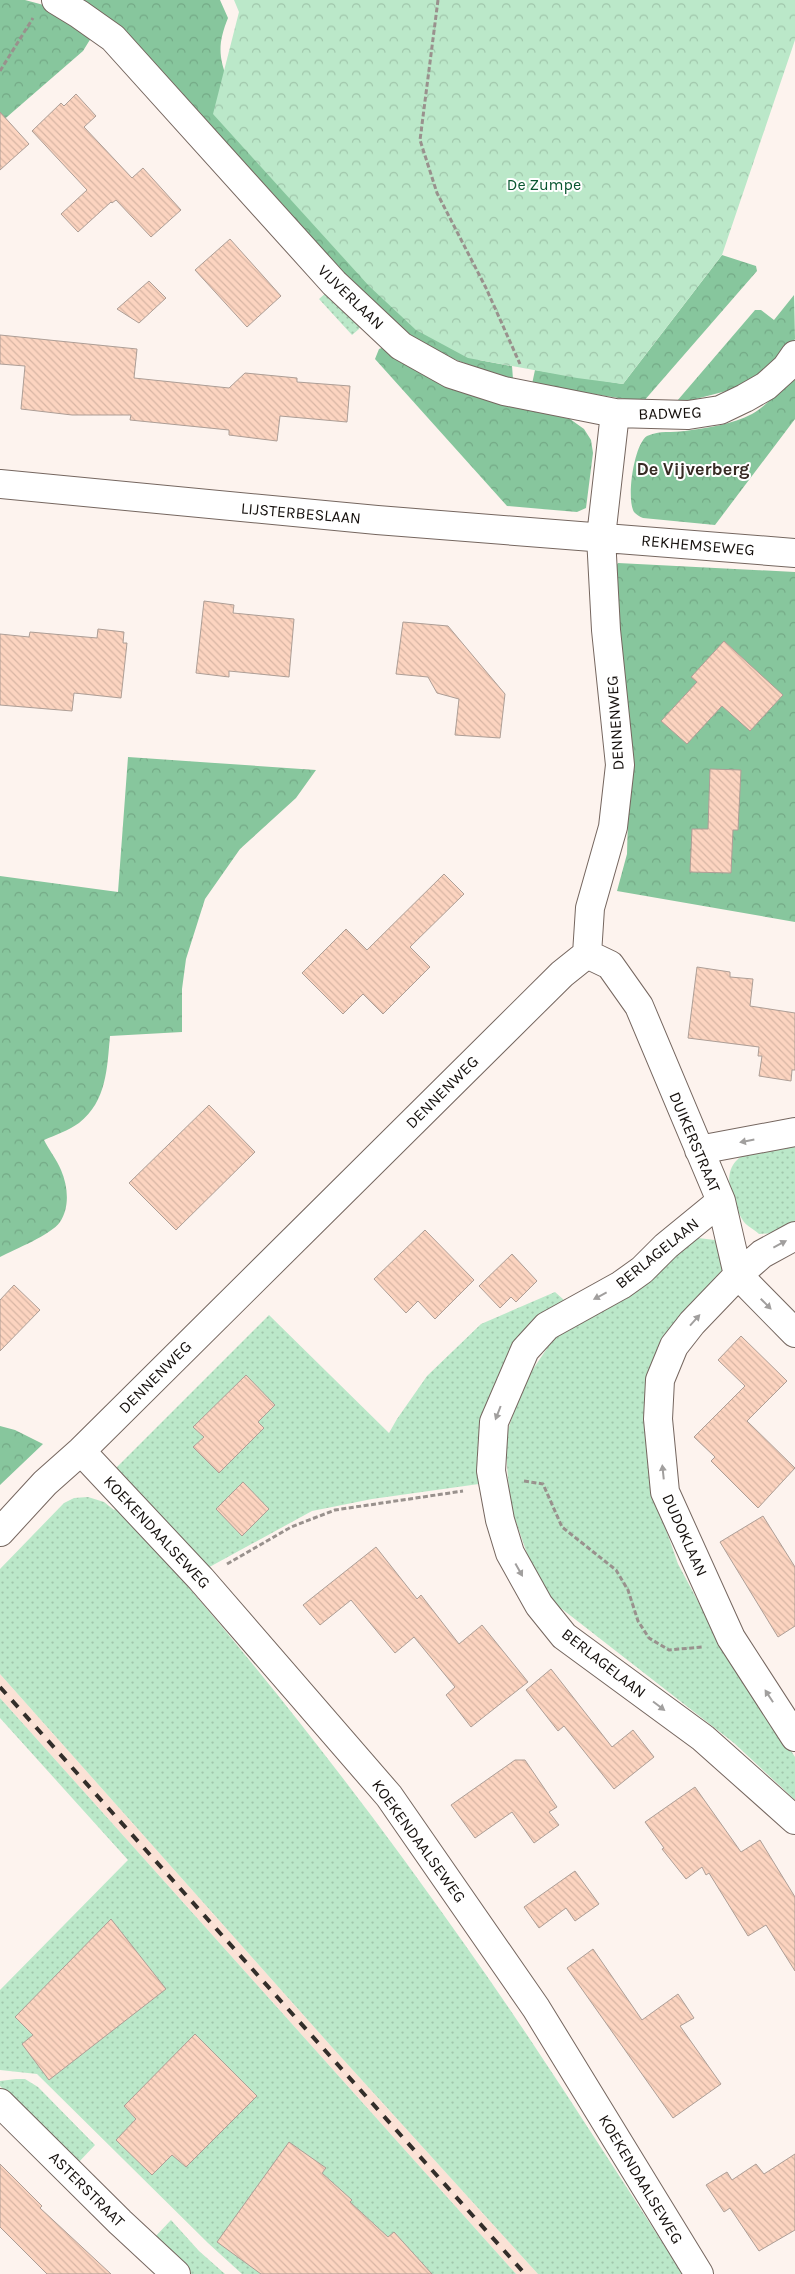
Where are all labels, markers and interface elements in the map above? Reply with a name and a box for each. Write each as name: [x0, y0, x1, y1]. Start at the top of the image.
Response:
park label: De Zumpe: [507, 175, 581, 194]
street label: VIJVERLAAN: [314, 261, 388, 333]
street label: BADWEG: [638, 402, 702, 424]
district label: De Vijverberg: [636, 458, 750, 480]
street label: LIJSTERBESLAAN: [240, 498, 362, 528]
street label: REKHEMSEWEG: [640, 531, 756, 559]
street label: DENNENWEG: [602, 675, 628, 771]
street label: DENNENWEG: [402, 1052, 482, 1132]
street label: DUIKERSTRAAT: [665, 1089, 725, 1195]
one-way arrow: [739, 1137, 755, 1145]
street label: BERLAGELAAN: [612, 1214, 702, 1292]
one-way arrow: [772, 1240, 787, 1248]
one-way arrow: [593, 1292, 607, 1300]
one-way arrow: [760, 1298, 772, 1310]
one-way arrow: [689, 1314, 701, 1326]
street label: DENNENWEG: [115, 1337, 195, 1417]
one-way arrow: [494, 1406, 502, 1421]
one-way arrow: [659, 1463, 667, 1479]
street label: KOEKENDAALSEWEG: [100, 1472, 214, 1592]
street label: DUDOKLAAN: [658, 1491, 712, 1579]
one-way arrow: [515, 1563, 523, 1577]
street label: BERLAGELAAN: [558, 1624, 650, 1702]
one-way arrow: [764, 1690, 773, 1703]
one-way arrow: [652, 1700, 665, 1711]
street label: KOEKENDAALSEWEG: [368, 1776, 470, 1906]
street label: KOEKENDAALSEWEG: [595, 2111, 687, 2247]
street label: ASTERSTRAAT: [45, 2147, 129, 2231]

